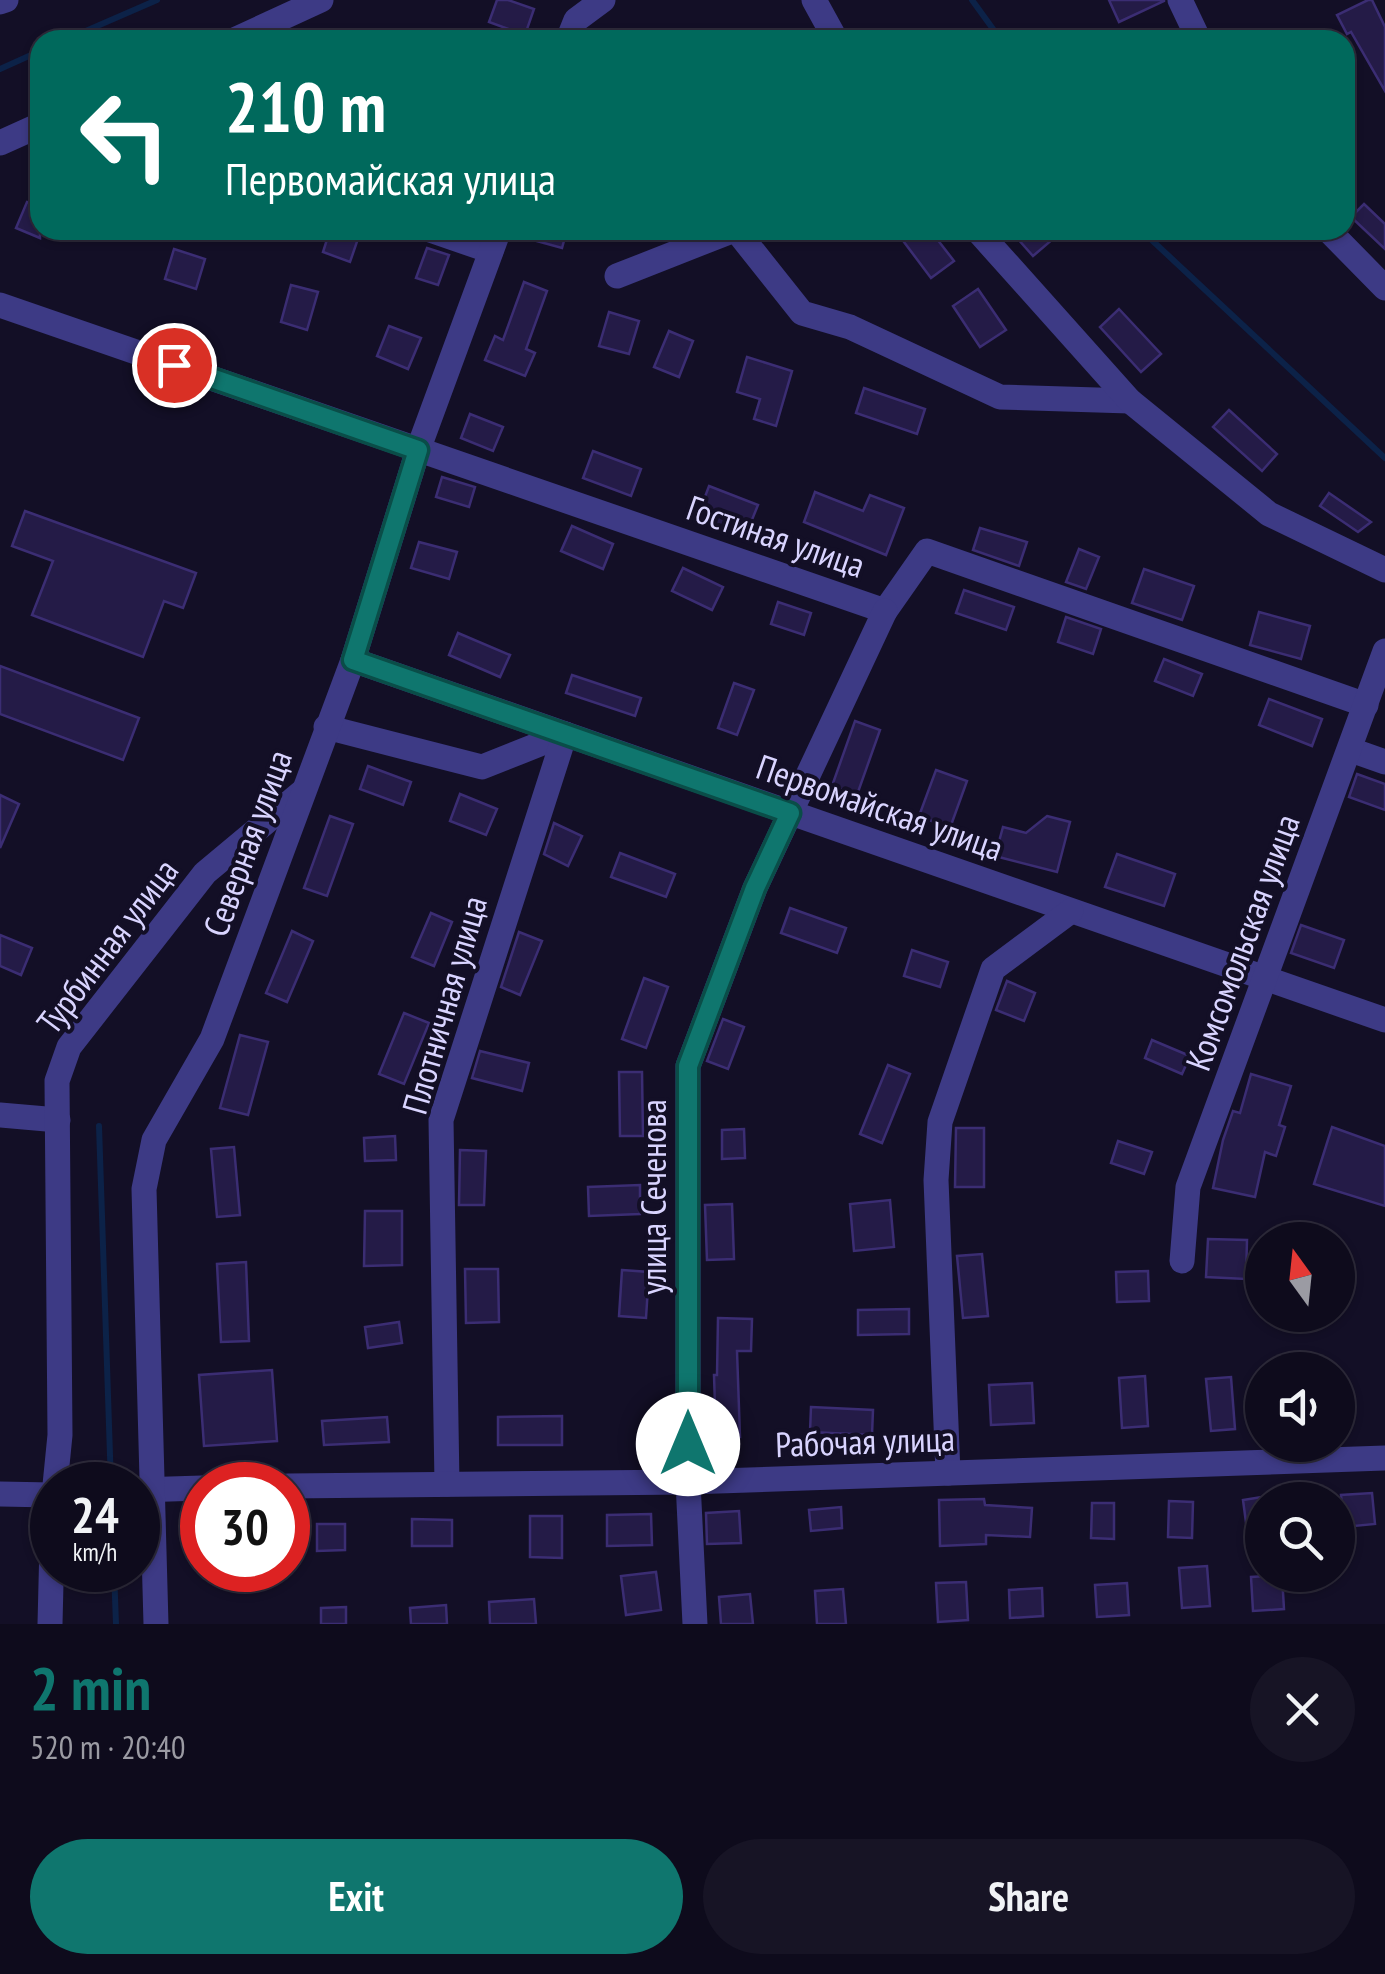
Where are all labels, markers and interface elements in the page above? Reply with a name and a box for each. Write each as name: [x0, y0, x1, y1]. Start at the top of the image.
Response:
text: 210 m: [225, 61, 386, 151]
icon: left: [60, 70, 190, 200]
text: Первомайская улица: [225, 149, 556, 207]
pin: [132, 323, 217, 408]
icon: arrive: [147, 338, 202, 393]
street label: Гостиная улица: [681, 484, 871, 588]
street label: Северная улица: [192, 743, 302, 943]
street label: Первомайская улица: [751, 743, 1009, 871]
street label: Комсомольская улица: [1174, 808, 1310, 1076]
street label: Турбинная улица: [26, 849, 188, 1043]
street label: Плотничная улица: [391, 891, 497, 1119]
street label: улица Сеченова: [630, 1099, 676, 1295]
north arrow: [1245, 1222, 1355, 1332]
map controls: [1245, 1222, 1355, 1592]
button: sound: [1245, 1352, 1355, 1462]
position arrow: [636, 1392, 740, 1496]
street label: Рабочая улица: [774, 1415, 956, 1467]
speed limit sign: 30: [180, 1462, 310, 1592]
text: 24: [71, 1482, 119, 1547]
button: search: [1245, 1482, 1355, 1592]
text: km/h: [73, 1536, 117, 1568]
text: 2 min: [30, 1649, 151, 1727]
button: close: [1250, 1657, 1355, 1762]
text: 520 m · 20:40: [30, 1726, 185, 1768]
button: Exit: [30, 1839, 683, 1954]
button: Share: [703, 1839, 1355, 1954]

